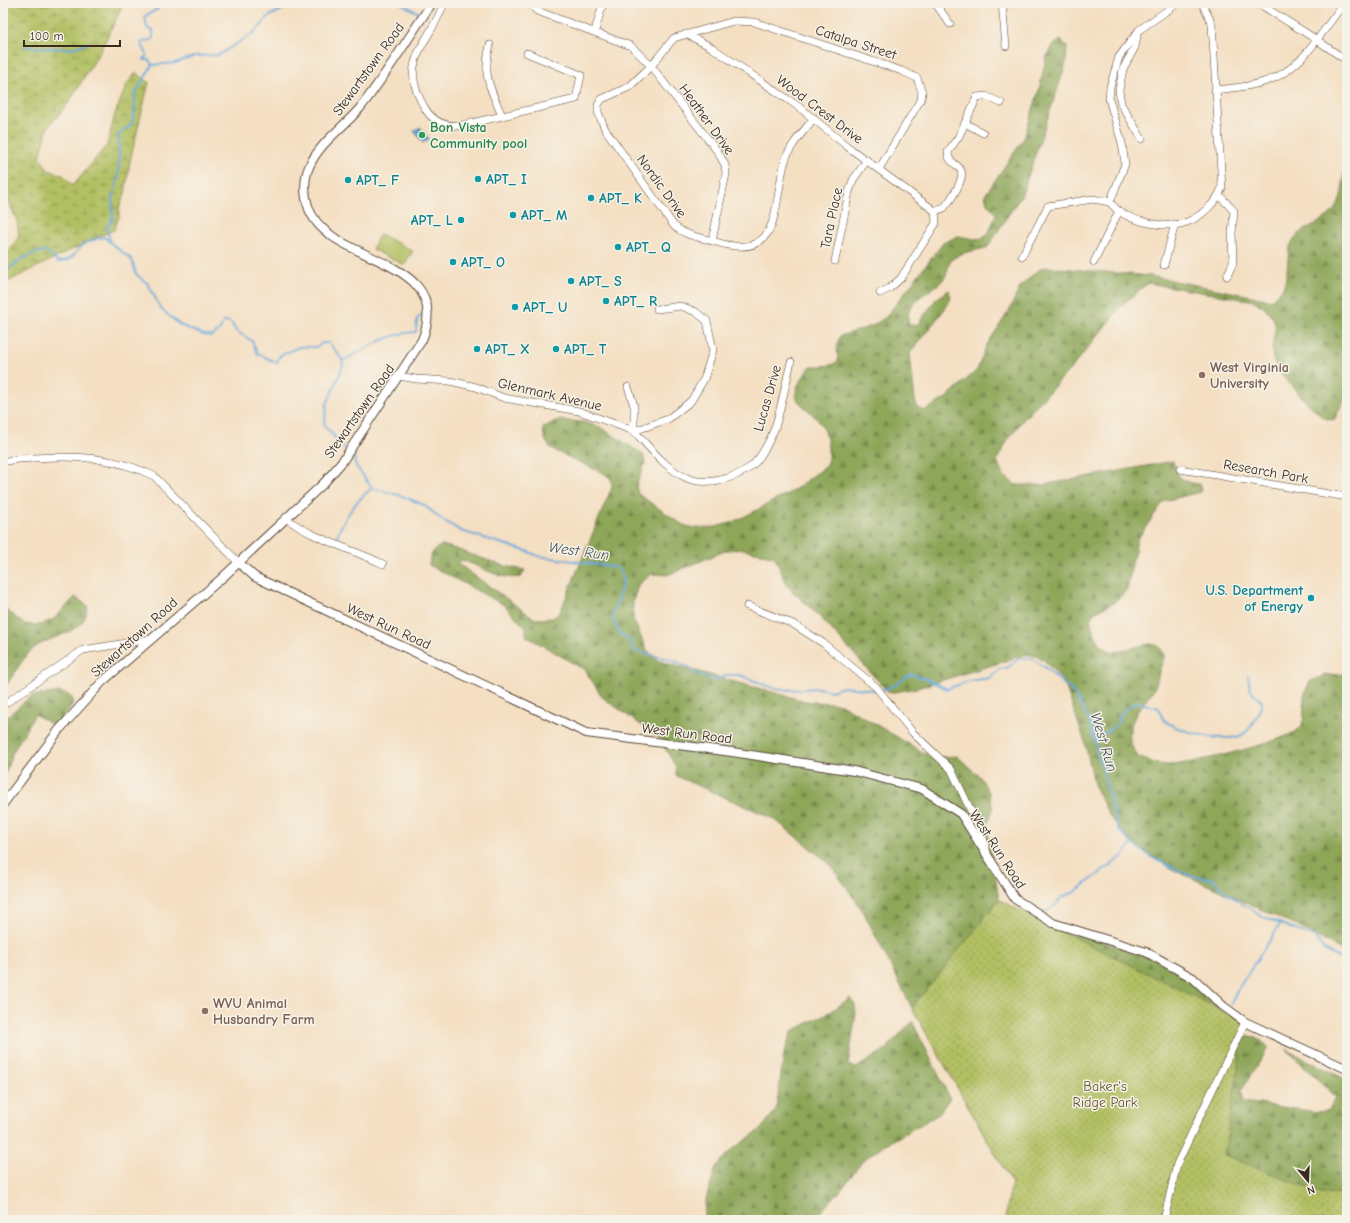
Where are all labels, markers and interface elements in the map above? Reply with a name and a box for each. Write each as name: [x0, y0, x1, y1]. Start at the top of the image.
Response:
street label: Stewartstown Road: [329, 19, 408, 119]
street label: Catalpa Street: [813, 21, 899, 64]
scale bar: [24, 22, 120, 48]
text: 100 m: [30, 29, 63, 43]
street label: Wood Crest Drive: [773, 71, 866, 147]
street label: Heather Drive: [675, 81, 738, 158]
place label: Bon Vista Community pool: [430, 119, 527, 152]
marker: Bon Vista Community pool: [417, 130, 427, 140]
street label: Nordic Drive: [633, 151, 690, 221]
place label: APT_ I: [486, 171, 527, 188]
place label: APT_ F: [356, 172, 400, 189]
marker: APT_ I: [473, 174, 483, 184]
marker: APT_ F: [343, 175, 353, 185]
street label: Tara Place: [817, 186, 846, 250]
place label: APT_ K: [599, 190, 642, 207]
marker: APT_ K: [586, 193, 596, 203]
place label: APT_ M: [521, 207, 567, 224]
marker: APT_ M: [508, 210, 518, 220]
place label: APT_ L: [411, 212, 453, 229]
marker: APT_ L: [456, 215, 466, 225]
place label: APT_ Q: [626, 239, 671, 256]
marker: APT_ Q: [613, 242, 623, 252]
place label: APT_ O: [461, 254, 505, 271]
marker: APT_ O: [448, 257, 458, 267]
place label: APT_ S: [579, 273, 622, 290]
marker: APT_ S: [566, 276, 576, 286]
place label: APT_ R: [614, 293, 657, 310]
marker: APT_ R: [601, 296, 611, 306]
place label: APT_ U: [523, 299, 567, 316]
marker: APT_ U: [510, 302, 520, 312]
place label: APT_ X: [485, 341, 530, 358]
place label: APT_ T: [564, 341, 607, 358]
marker: APT_ X: [472, 344, 482, 354]
marker: APT_ T: [551, 344, 561, 354]
place label: West Virginia University: [1210, 359, 1289, 392]
street label: Stewartstown Road: [321, 361, 398, 462]
street label: Lucas Drive: [750, 363, 785, 433]
marker: West Virginia University: [1197, 370, 1207, 380]
street label: Glenmark Avenue: [496, 374, 604, 415]
street label: Research Park: [1222, 456, 1310, 487]
water label: West Run: [548, 538, 610, 564]
place label: U.S. Department of Energy: [1205, 582, 1304, 615]
marker: U.S. Department of Energy: [1306, 593, 1316, 603]
street label: Stewartstown Road: [87, 594, 181, 681]
street label: West Run Road: [344, 600, 434, 653]
water label: West Run: [1086, 710, 1122, 774]
street label: West Run Road: [641, 720, 733, 747]
street label: West Run Road: [966, 807, 1029, 892]
place label: WVU Animal Husbandry Farm: [213, 995, 315, 1028]
marker: WVU Animal Husbandry Farm: [200, 1006, 210, 1016]
park label: Baker's Ridge Park: [1073, 1078, 1138, 1111]
north arrow: [1288, 1161, 1328, 1201]
text: N: [1306, 1183, 1317, 1197]

